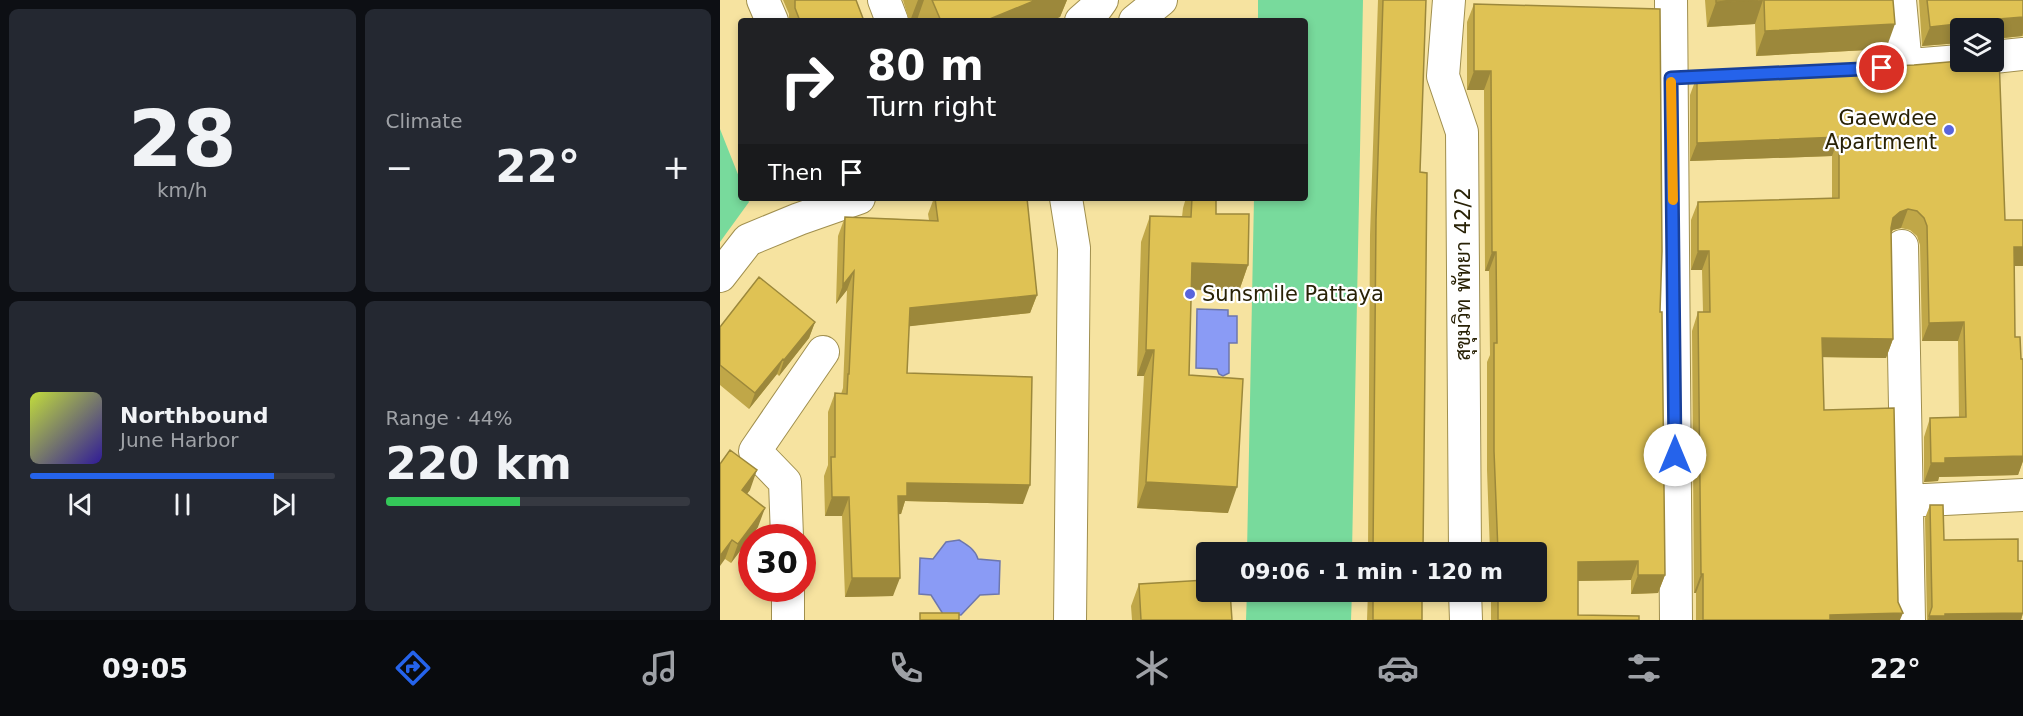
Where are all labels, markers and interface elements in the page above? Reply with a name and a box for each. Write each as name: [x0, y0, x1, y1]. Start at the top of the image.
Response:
map controls: [1950, 18, 2004, 72]
button: layers: [1950, 18, 2004, 72]
text: 80 m: [867, 41, 984, 90]
icon: right: [768, 42, 846, 120]
pin: [1856, 42, 1907, 93]
icon: arrive: [1865, 51, 1898, 84]
text: Turn right: [867, 91, 996, 122]
text: 28: [128, 94, 237, 184]
place label: Gaewdee Apartment: [1825, 106, 1937, 154]
text: Climate: [386, 109, 462, 133]
marker: Gaewdee Apartment: [1942, 123, 1956, 137]
text: 22°: [495, 140, 580, 193]
text: −: [386, 148, 413, 187]
text: +: [662, 148, 690, 187]
icon: arrive: [835, 156, 868, 189]
text: Then: [768, 160, 823, 185]
text: km/h: [157, 178, 207, 202]
street label: สุขุมวิท พัทยา 42/2: [1451, 187, 1477, 361]
place label: Sunsmile Pattaya: [1202, 282, 1384, 306]
marker: Sunsmile Pattaya: [1183, 287, 1197, 301]
text: Northbound: [120, 403, 269, 428]
text: Range · 44%: [386, 406, 512, 430]
position arrow: [1643, 423, 1707, 487]
text: June Harbor: [120, 428, 239, 452]
text: 220 km: [386, 437, 572, 490]
icon: previous: [64, 488, 97, 521]
icon: pause: [166, 488, 199, 521]
icon: next: [267, 488, 300, 521]
speed limit sign: 30: [738, 524, 816, 602]
text: 09:06 · 1 min · 120 m: [1240, 559, 1503, 584]
icon: directions: [392, 647, 434, 689]
icon: music: [639, 647, 681, 689]
icon: phone: [885, 647, 927, 689]
icon: climate: [1131, 647, 1173, 689]
icon: car: [1377, 647, 1419, 689]
icon: filters: [1623, 647, 1665, 689]
text: 09:05: [102, 653, 188, 684]
text: 22°: [1870, 653, 1921, 684]

